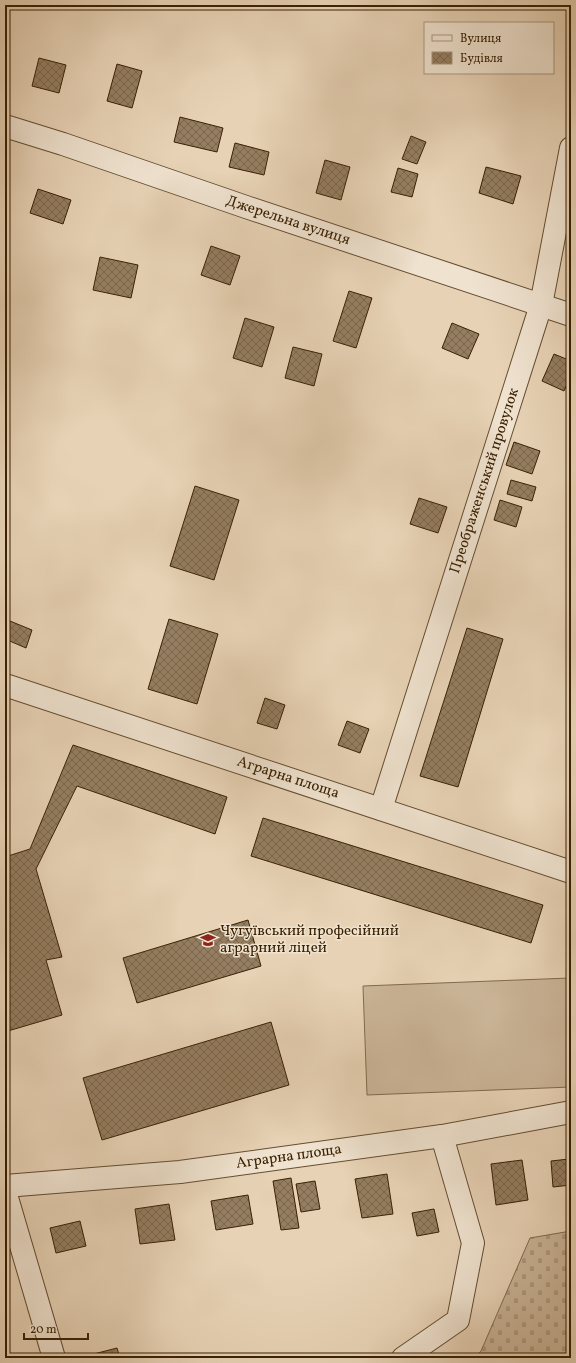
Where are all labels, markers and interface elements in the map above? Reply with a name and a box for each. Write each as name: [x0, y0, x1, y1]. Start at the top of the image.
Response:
legend: [424, 22, 554, 74]
text: Вулиця: [460, 31, 501, 47]
text: Будівля: [460, 51, 503, 67]
street label: Джерельна вулиця: [223, 191, 353, 251]
street label: Преображенський провулок: [445, 386, 525, 576]
street label: Аграрна площа: [234, 752, 342, 804]
place label: Чугуївський професійний аграрний ліцей: [220, 921, 399, 959]
school or university icon: Чугуївський професійний аграрний ліцей: [199, 931, 217, 949]
street label: Аграрна площа: [235, 1139, 343, 1175]
scale bar: [24, 1315, 88, 1341]
text: 20 m: [30, 1322, 57, 1338]

